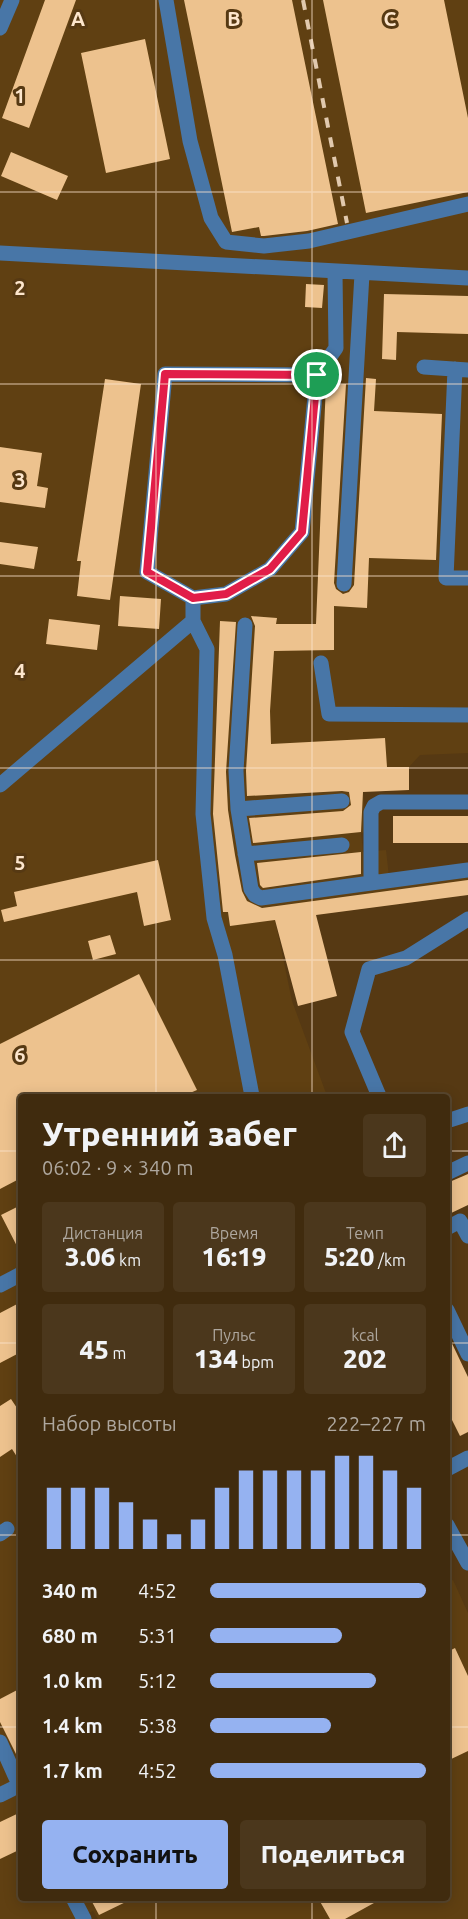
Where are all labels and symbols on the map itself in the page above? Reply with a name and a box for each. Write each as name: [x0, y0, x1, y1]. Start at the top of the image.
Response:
text: A: [71, 7, 85, 30]
text: B: [227, 7, 241, 30]
text: C: [384, 7, 397, 30]
text: 1: [14, 84, 26, 107]
text: 2: [14, 276, 26, 299]
pin: [291, 349, 342, 400]
text: 3: [14, 468, 26, 491]
text: 4: [14, 659, 26, 682]
text: 5: [14, 851, 26, 874]
text: 6: [14, 1043, 26, 1066]

